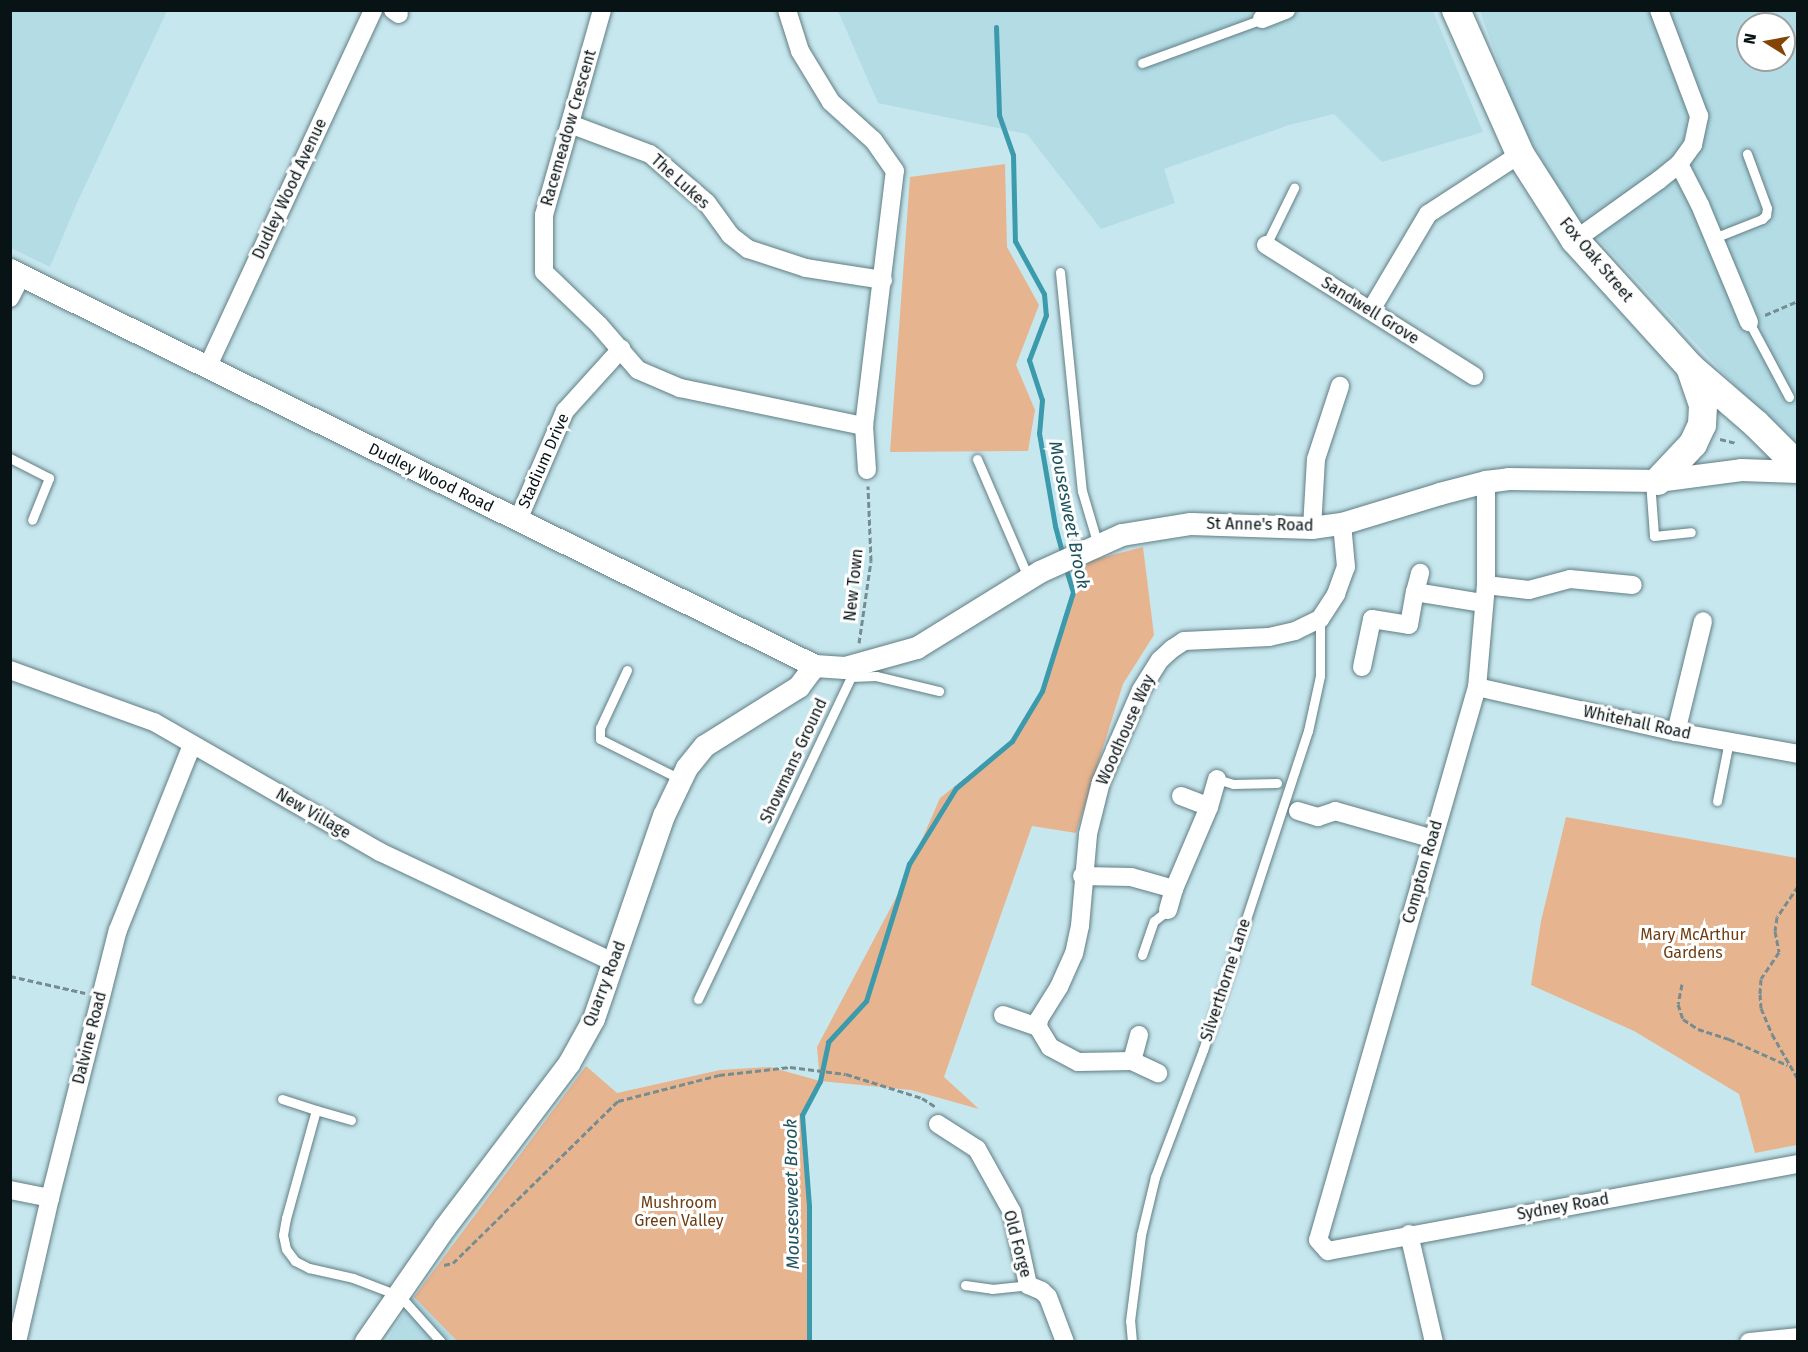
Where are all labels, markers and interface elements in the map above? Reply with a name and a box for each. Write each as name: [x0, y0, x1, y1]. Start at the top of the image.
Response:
north arrow: [1736, 12, 1796, 72]
text: N: [1739, 32, 1760, 46]
street label: Racemeadow Crescent: [537, 48, 601, 208]
street label: Dudley Wood Avenue: [249, 116, 331, 262]
street label: The Lukes: [647, 151, 713, 213]
street label: Fox Oak Street: [1555, 214, 1637, 306]
street label: Sandwell Grove: [1318, 273, 1422, 349]
street label: Stadium Drive: [514, 411, 574, 511]
street label: Dudley Wood Road: [365, 439, 497, 517]
water label: Mousesweet Brook: [1044, 439, 1094, 591]
street label: St Anne's Road: [1206, 514, 1314, 536]
street label: New Town: [841, 548, 867, 622]
street label: Woodhouse Way: [1093, 672, 1159, 788]
street label: Showmans Ground: [757, 695, 831, 827]
street label: Whitehall Road: [1581, 702, 1693, 744]
street label: New Village: [272, 785, 354, 843]
street label: Compton Road: [1399, 818, 1447, 926]
street label: Silverthorne Lane: [1197, 916, 1255, 1044]
park label: Mary McArthur Gardens: [1640, 925, 1746, 963]
street label: Quarry Road: [580, 938, 630, 1030]
street label: Dalvine Road: [69, 990, 111, 1086]
water label: Mousesweet Brook: [780, 1119, 804, 1269]
street label: Sydney Road: [1516, 1189, 1610, 1225]
park label: Mushroom Green Valley: [634, 1193, 724, 1231]
street label: Old Forge: [999, 1208, 1035, 1280]

